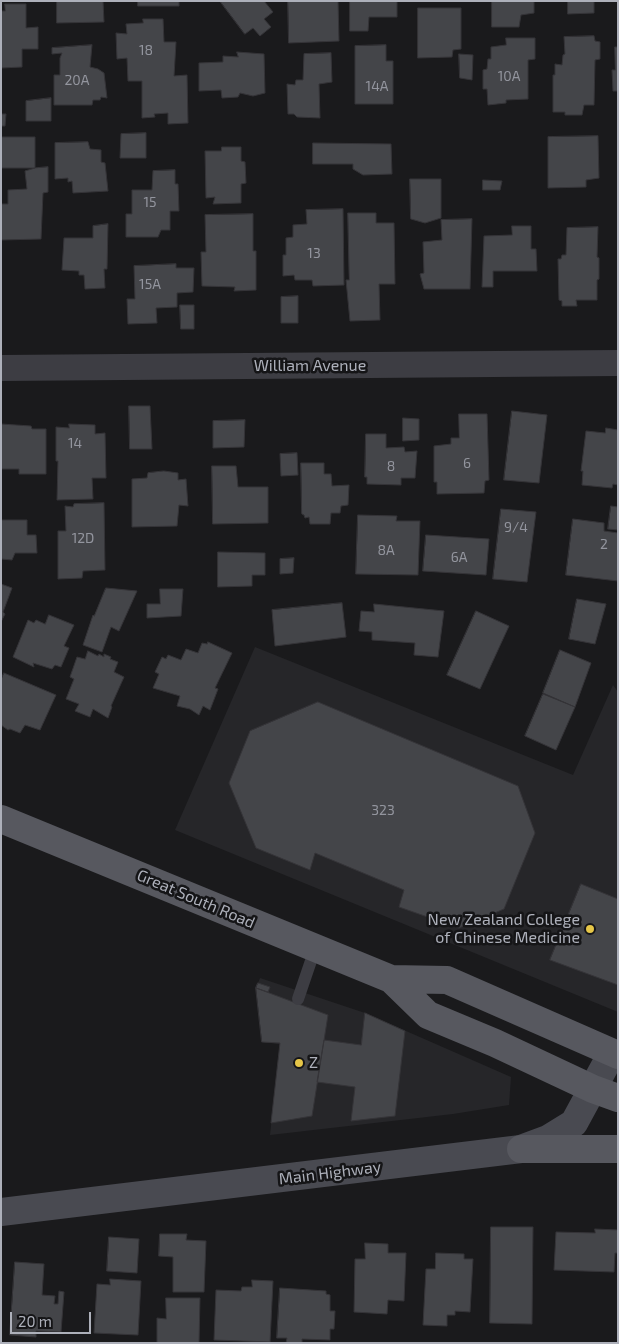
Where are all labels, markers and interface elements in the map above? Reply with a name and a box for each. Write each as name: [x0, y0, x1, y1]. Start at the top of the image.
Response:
house number: 18: [139, 42, 153, 58]
house number: 10A: [498, 68, 520, 84]
house number: 20A: [64, 72, 90, 88]
house number: 14A: [366, 78, 388, 94]
house number: 15: [143, 194, 157, 210]
house number: 13: [307, 245, 321, 261]
house number: 15A: [139, 276, 161, 292]
street label: William Avenue: [254, 356, 366, 376]
house number: 14: [68, 435, 82, 451]
house number: 6: [463, 455, 471, 471]
house number: 8: [387, 458, 395, 474]
house number: 9/4: [504, 519, 528, 535]
house number: 12D: [72, 530, 94, 546]
house number: 2: [600, 536, 608, 552]
house number: 8A: [377, 542, 395, 558]
house number: 6A: [451, 549, 467, 565]
house number: 323: [371, 802, 395, 818]
street label: Great South Road: [134, 865, 258, 933]
place label: New Zealand College of Chinese Medicine: [428, 910, 580, 948]
marker: New Zealand College of Chinese Medicine: [584, 923, 596, 935]
place label: Z: [309, 1053, 318, 1073]
marker: Z: [293, 1057, 305, 1069]
street label: Main Highway: [278, 1157, 382, 1189]
scale bar: [12, 1302, 94, 1334]
text: 20 m: [18, 1312, 52, 1330]

